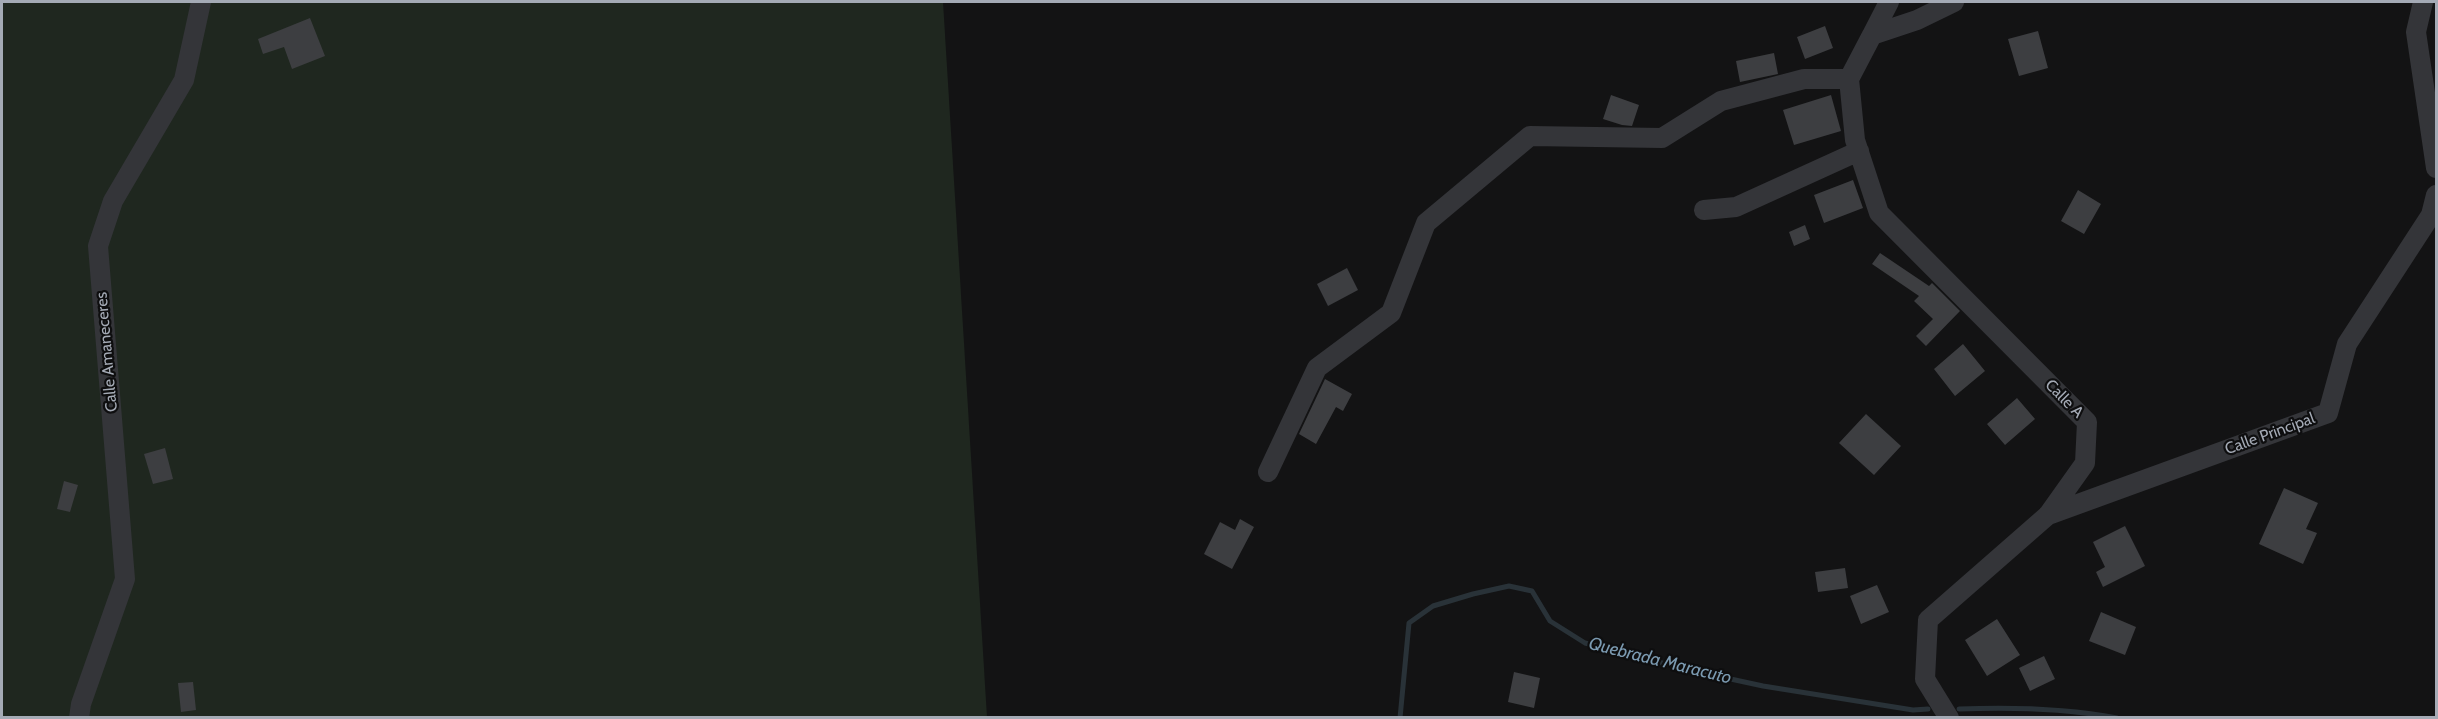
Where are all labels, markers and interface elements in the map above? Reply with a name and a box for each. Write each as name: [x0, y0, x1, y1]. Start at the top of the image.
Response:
street label: Calle Amaneceres: [92, 291, 122, 413]
street label: Calle A: [2041, 376, 2087, 422]
street label: Calle Principal: [2222, 409, 2318, 459]
water label: Quebrada Maracuto: [1586, 633, 1734, 689]

